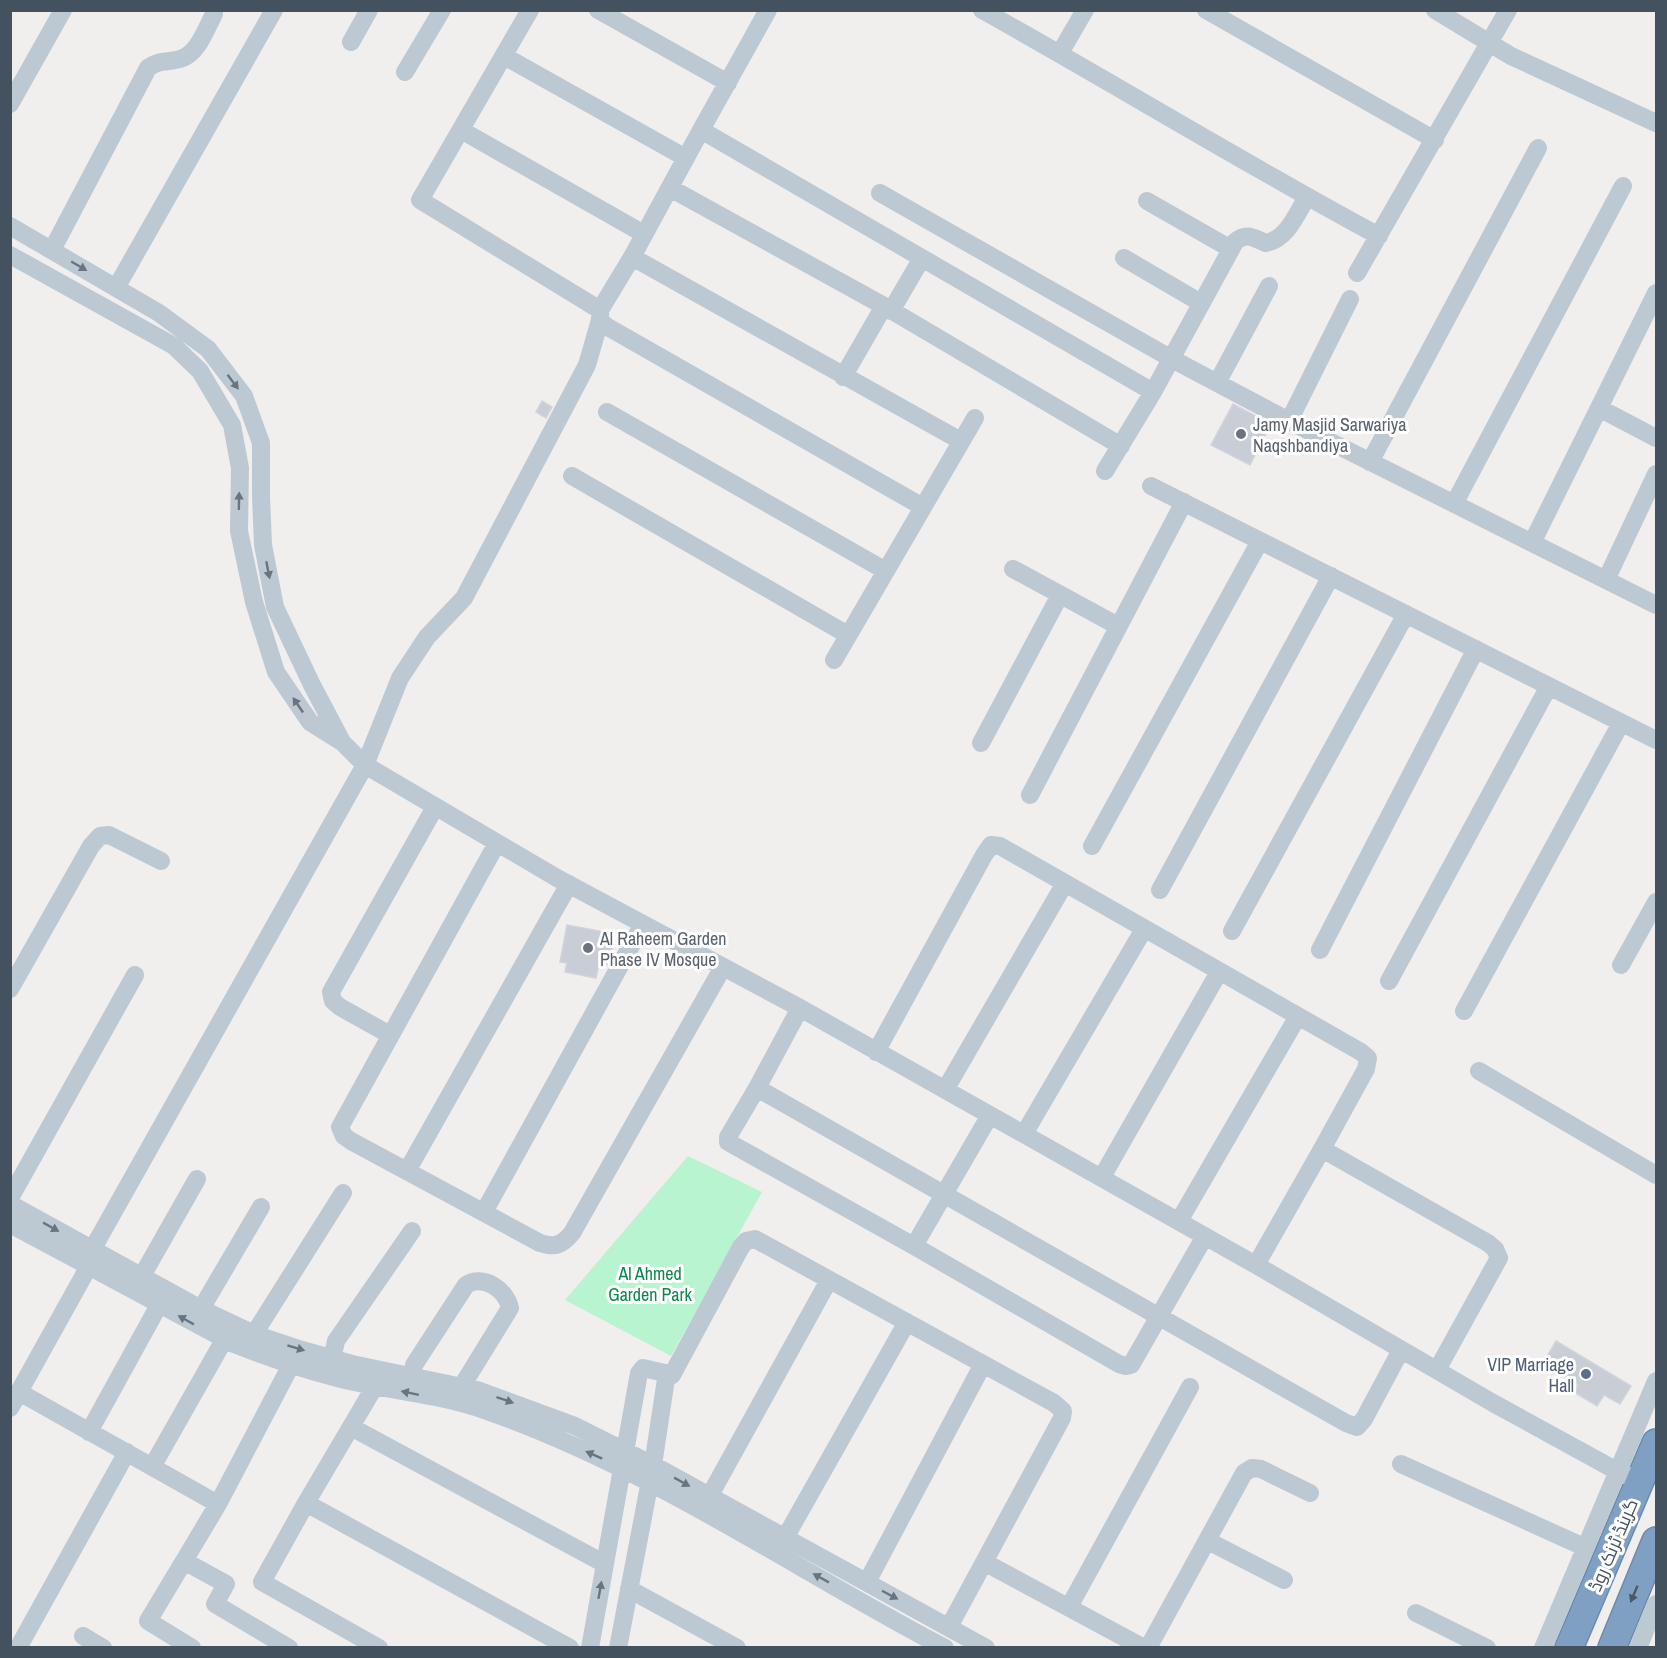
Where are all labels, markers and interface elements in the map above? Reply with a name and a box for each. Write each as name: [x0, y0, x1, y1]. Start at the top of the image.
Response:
one-way arrow: [71, 261, 87, 272]
one-way arrow: [227, 374, 240, 390]
place label: Jamy Masjid Sarwariya Naqshbandiya: [1253, 412, 1406, 458]
marker: Jamy Masjid Sarwariya Naqshbandiya: [1234, 427, 1248, 441]
one-way arrow: [235, 491, 244, 510]
one-way arrow: [264, 561, 273, 580]
one-way arrow: [293, 697, 304, 713]
place label: Al Raheem Garden Phase IV Mosque: [599, 926, 726, 972]
marker: Al Raheem Garden Phase IV Mosque: [581, 941, 595, 955]
one-way arrow: [43, 1222, 60, 1232]
park label: Al Ahmed Garden Park: [608, 1261, 692, 1307]
one-way arrow: [177, 1315, 194, 1325]
one-way arrow: [287, 1344, 305, 1354]
place label: VIP Marriage Hall: [1487, 1352, 1574, 1398]
marker: VIP Marriage Hall: [1579, 1367, 1593, 1381]
one-way arrow: [400, 1388, 419, 1397]
one-way arrow: [497, 1395, 515, 1405]
one-way arrow: [585, 1450, 603, 1460]
one-way arrow: [674, 1476, 690, 1487]
street label: گرینڈ ٹرنک روڈ: [1582, 1495, 1644, 1595]
one-way arrow: [812, 1573, 829, 1583]
one-way arrow: [596, 1580, 605, 1599]
one-way arrow: [1629, 1585, 1638, 1603]
one-way arrow: [882, 1590, 899, 1600]

